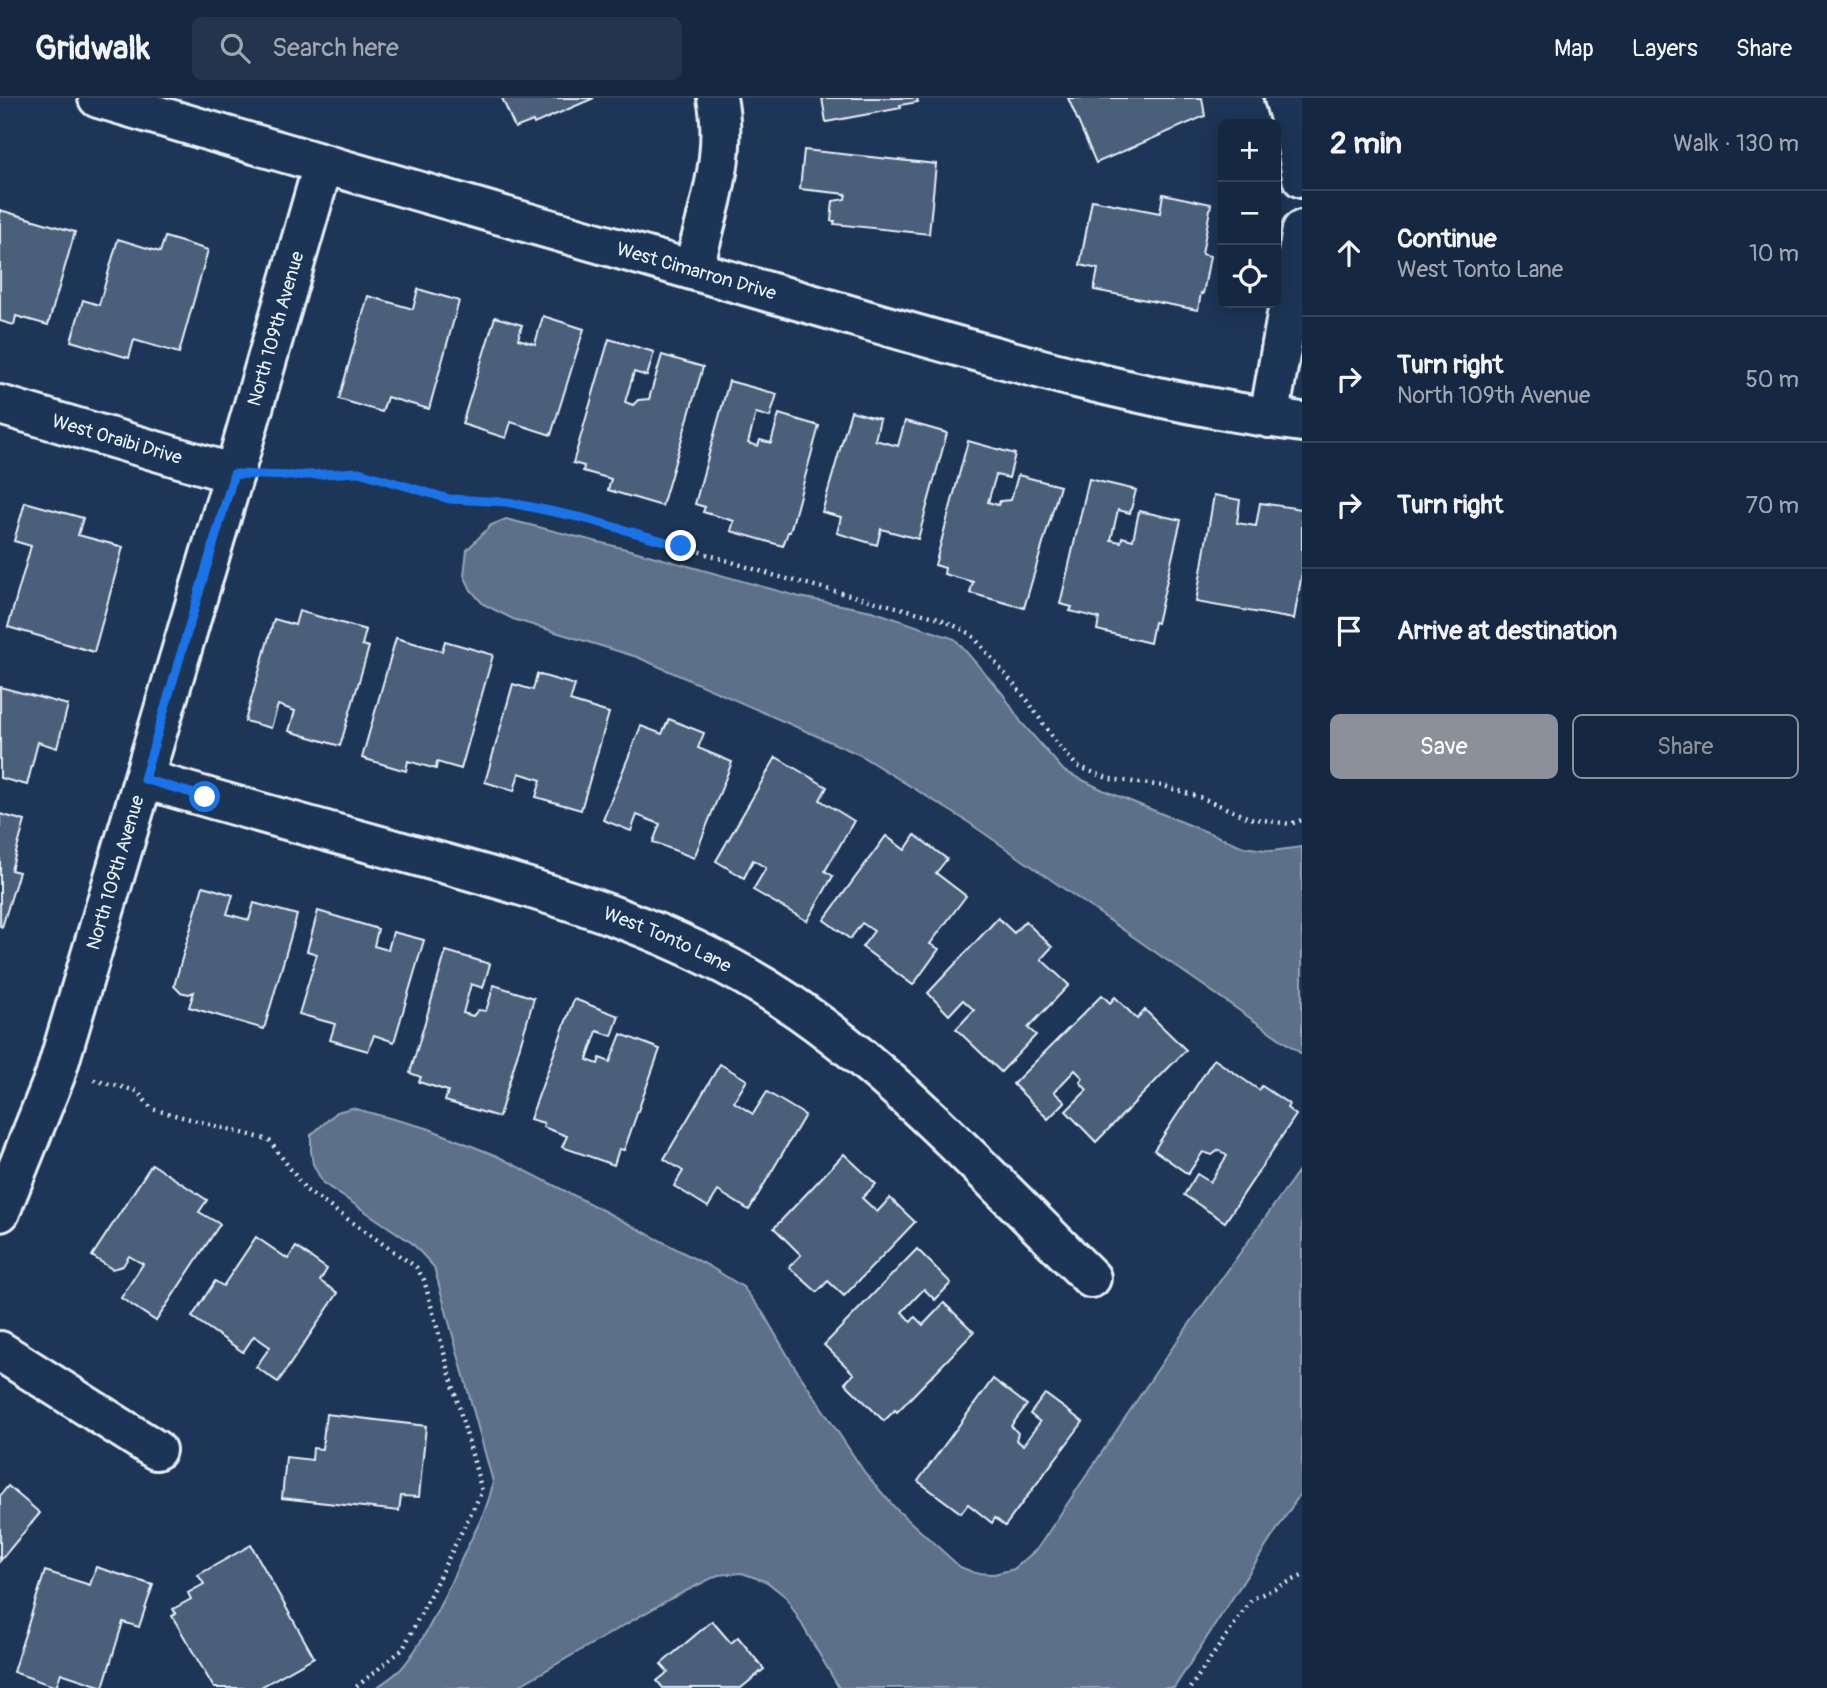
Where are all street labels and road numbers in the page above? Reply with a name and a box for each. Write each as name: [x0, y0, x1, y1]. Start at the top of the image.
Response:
street label: West Cimarron Drive: [614, 237, 780, 306]
street label: North 109th Avenue: [242, 248, 310, 409]
street label: West Oraibi Drive: [49, 409, 186, 470]
street label: North 109th Avenue: [81, 792, 150, 953]
street label: West Tonto Lane: [600, 901, 736, 978]

